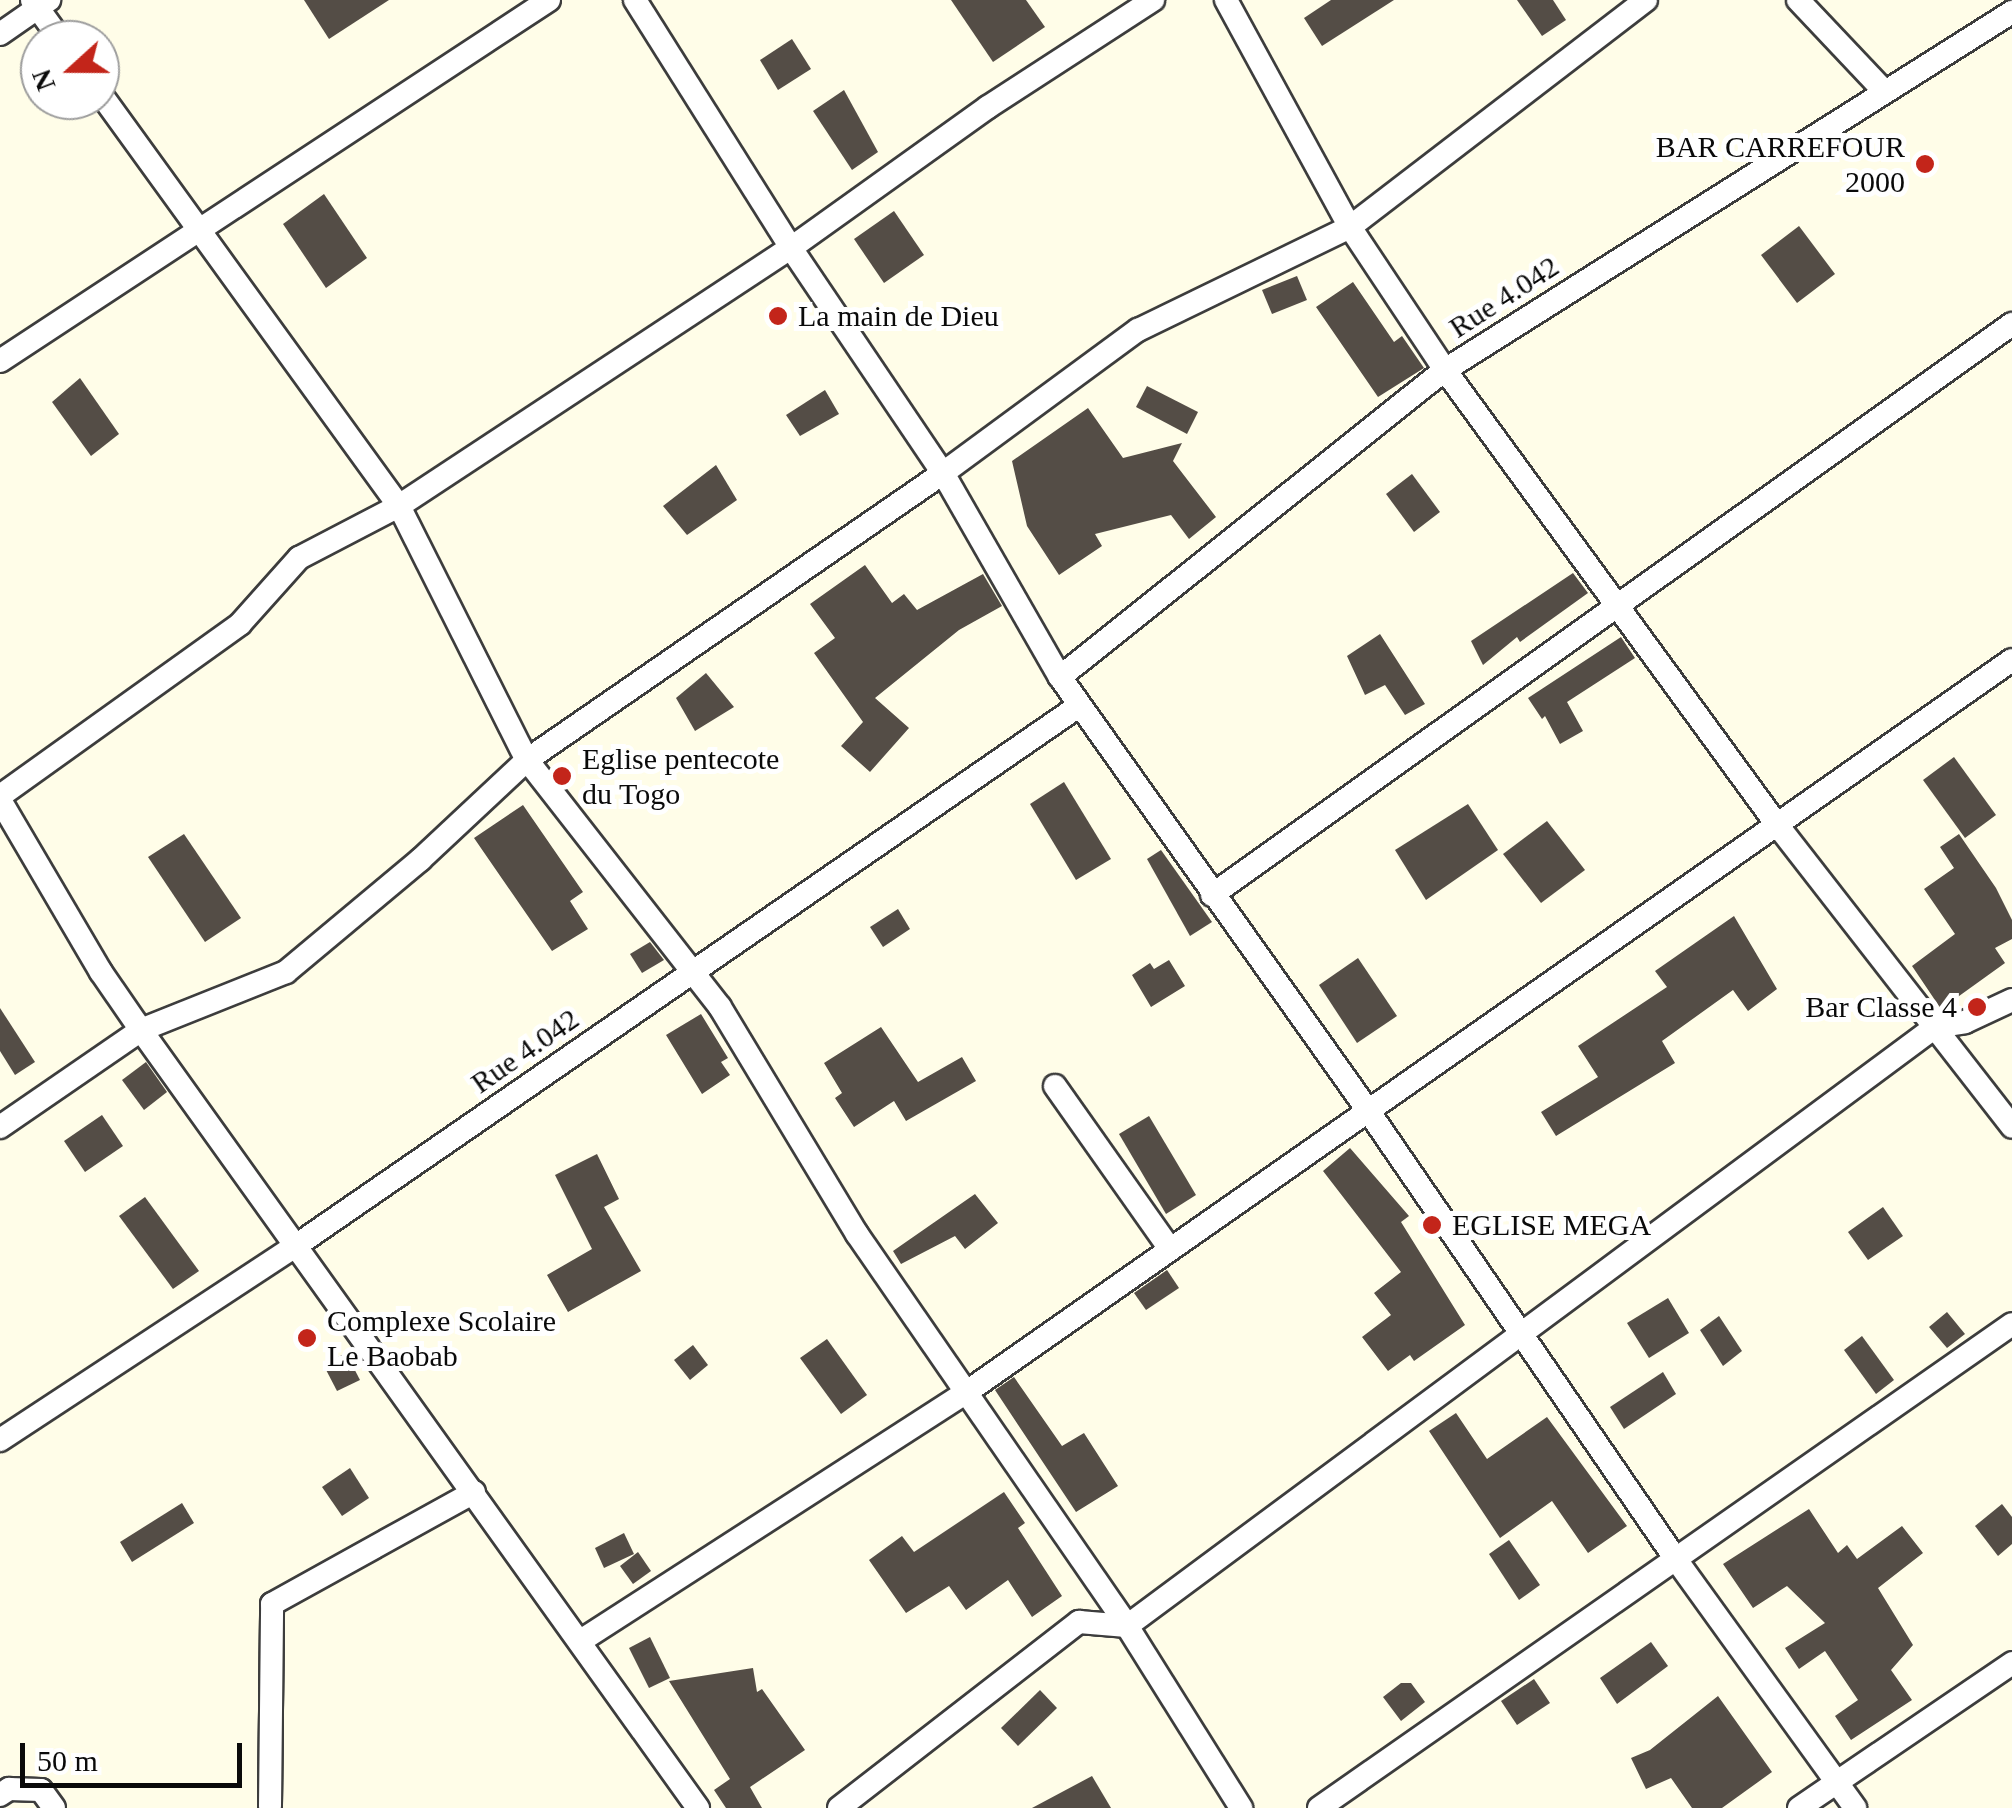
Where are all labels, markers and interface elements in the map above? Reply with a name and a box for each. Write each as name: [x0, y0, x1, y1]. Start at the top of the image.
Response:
north arrow: [20, 20, 120, 120]
text: N: [25, 65, 61, 95]
place label: BAR CARREFOUR 2000: [1656, 129, 1905, 200]
marker: BAR CARREFOUR 2000: [1914, 153, 1936, 175]
street label: Rue 4.042: [1442, 248, 1566, 346]
place label: La main de Dieu: [798, 298, 999, 334]
marker: La main de Dieu: [767, 305, 789, 327]
place label: Eglise pentecote du Togo: [582, 741, 779, 812]
marker: Eglise pentecote du Togo: [551, 765, 573, 787]
place label: Bar Classe 4: [1805, 989, 1957, 1025]
marker: Bar Classe 4: [1966, 996, 1988, 1018]
street label: Rue 4.042: [464, 1001, 586, 1101]
place label: EGLISE MEGA: [1452, 1207, 1651, 1243]
marker: EGLISE MEGA: [1421, 1214, 1443, 1236]
place label: Complexe Scolaire Le Baobab: [327, 1303, 556, 1374]
marker: Complexe Scolaire Le Baobab: [296, 1327, 318, 1349]
scale bar: [25, 1723, 248, 1785]
text: 50 m: [37, 1744, 98, 1777]

